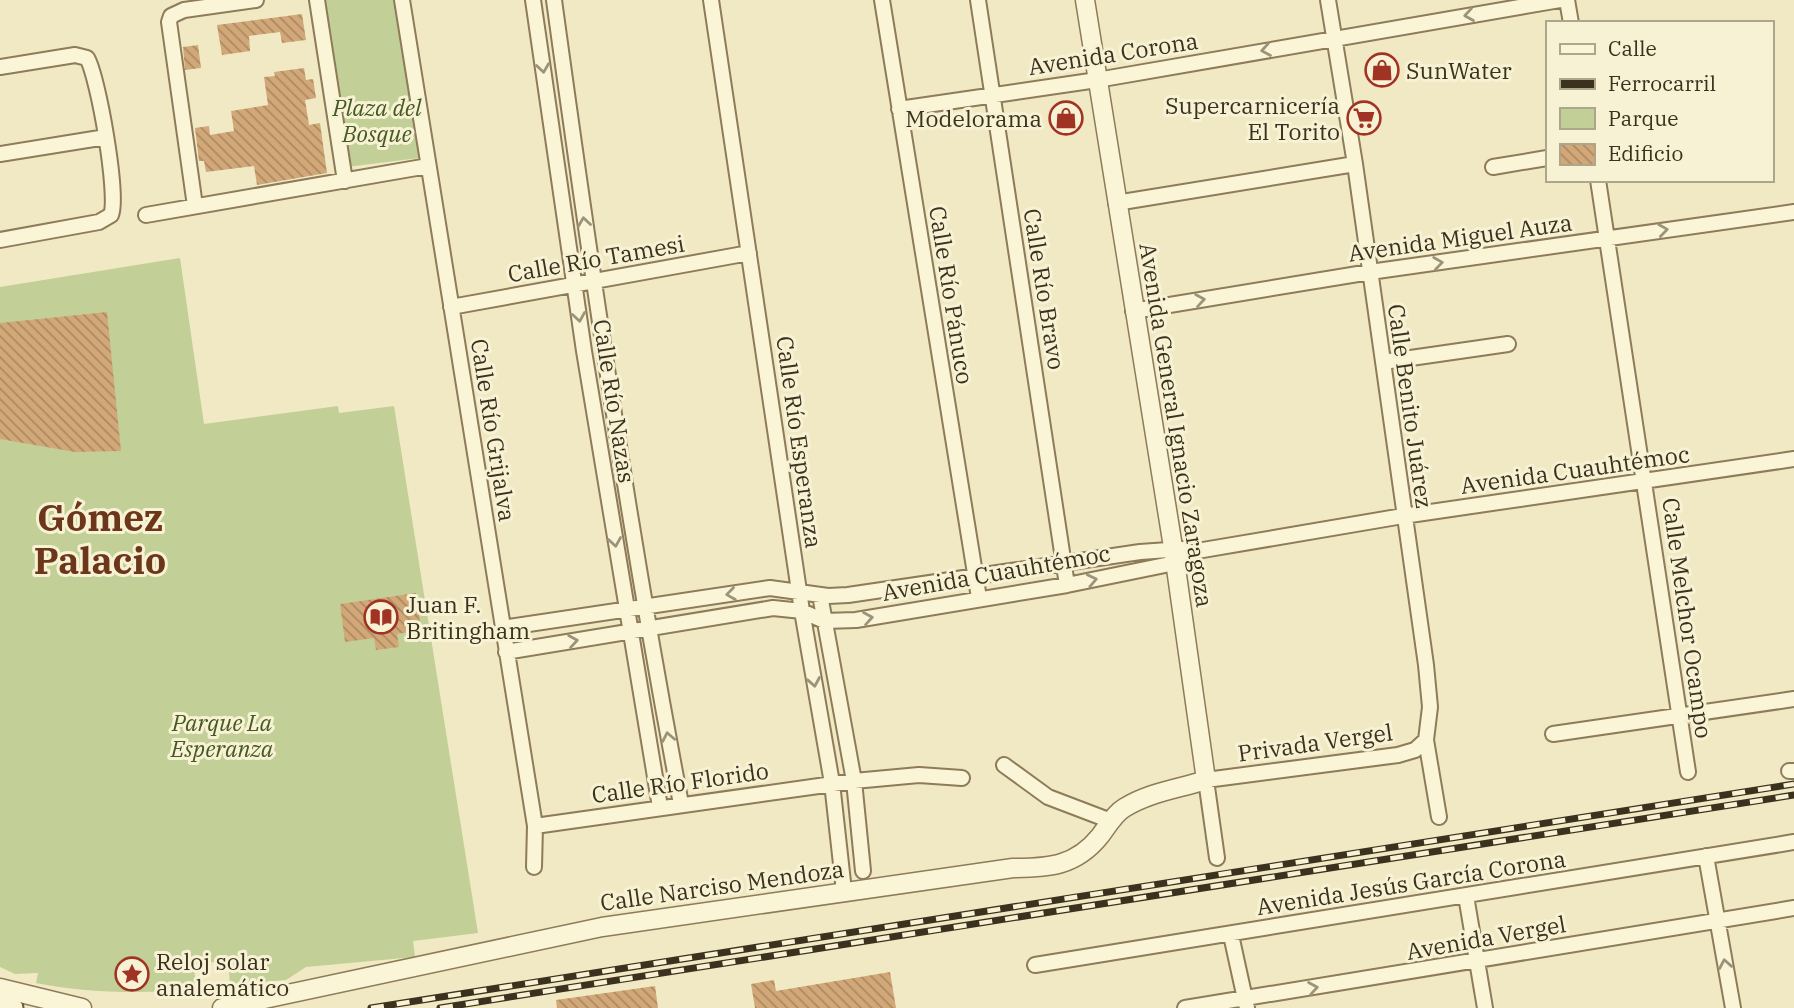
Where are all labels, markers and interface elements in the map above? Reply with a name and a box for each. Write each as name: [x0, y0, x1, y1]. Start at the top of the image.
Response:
one-way arrow: [1463, 7, 1475, 22]
legend: [1546, 21, 1773, 182]
street label: Avenida Corona: [1026, 25, 1200, 81]
text: Calle: [1608, 34, 1657, 62]
one-way arrow: [1260, 42, 1272, 57]
shop icon: SunWater: [1363, 51, 1401, 89]
place label: SunWater: [1406, 55, 1512, 85]
one-way arrow: [535, 62, 550, 73]
text: Ferrocarril: [1608, 69, 1716, 97]
place label: Supercarnicería El Torito: [1165, 90, 1340, 146]
park label: Plaza del Bosque: [331, 92, 422, 148]
shop icon: Modelorama: [1047, 99, 1085, 137]
supermarket icon: Supercarnicería El Torito: [1345, 99, 1383, 137]
place label: Modelorama: [905, 103, 1042, 133]
text: Parque: [1608, 104, 1678, 132]
text: Edificio: [1608, 139, 1683, 167]
street label: Calle Río Pánuco: [923, 204, 981, 386]
street label: Calle Río Bravo: [1017, 206, 1073, 372]
street label: Avenida Miguel Auza: [1346, 206, 1574, 268]
one-way arrow: [577, 217, 592, 228]
one-way arrow: [1657, 223, 1669, 238]
street label: Calle Río Tamesi: [505, 228, 687, 288]
street label: Avenida General Ignacio Zaragoza: [1133, 241, 1221, 609]
one-way arrow: [1432, 255, 1444, 270]
one-way arrow: [1194, 293, 1206, 308]
street label: Calle Benito Juárez: [1382, 302, 1440, 510]
one-way arrow: [571, 311, 586, 323]
street label: Calle Río Nazas: [587, 317, 643, 485]
street label: Calle Río Esperanza: [770, 334, 830, 550]
street label: Calle Río Grijalva: [465, 336, 523, 524]
street label: Avenida Cuauhtémoc: [1459, 438, 1691, 500]
district label: Gómez Palacio: [34, 493, 166, 584]
street label: Calle Melchor Ocampo: [1656, 496, 1720, 740]
one-way arrow: [607, 536, 622, 548]
street label: Avenida Cuauhtémoc: [880, 537, 1112, 607]
one-way arrow: [1086, 573, 1098, 588]
one-way arrow: [725, 586, 737, 601]
place label: Juan F. Britingham: [406, 589, 530, 645]
library icon: Juan F. Britingham: [362, 598, 400, 636]
one-way arrow: [862, 611, 874, 626]
one-way arrow: [567, 634, 579, 649]
one-way arrow: [806, 676, 821, 688]
park label: Parque La Esperanza: [170, 707, 274, 763]
street label: Privada Vergel: [1236, 716, 1394, 768]
one-way arrow: [662, 731, 677, 743]
street label: Calle Río Florido: [590, 755, 770, 809]
street label: Avenida Jesús García Corona: [1254, 843, 1568, 921]
street label: Calle Narciso Mendoza: [598, 853, 846, 917]
street label: Avenida Vergel: [1404, 908, 1568, 966]
place label: Reloj solar analemático: [156, 946, 289, 1002]
place icon: Reloj solar analemático: [113, 955, 151, 993]
one-way arrow: [1718, 958, 1733, 970]
one-way arrow: [1307, 981, 1319, 996]

